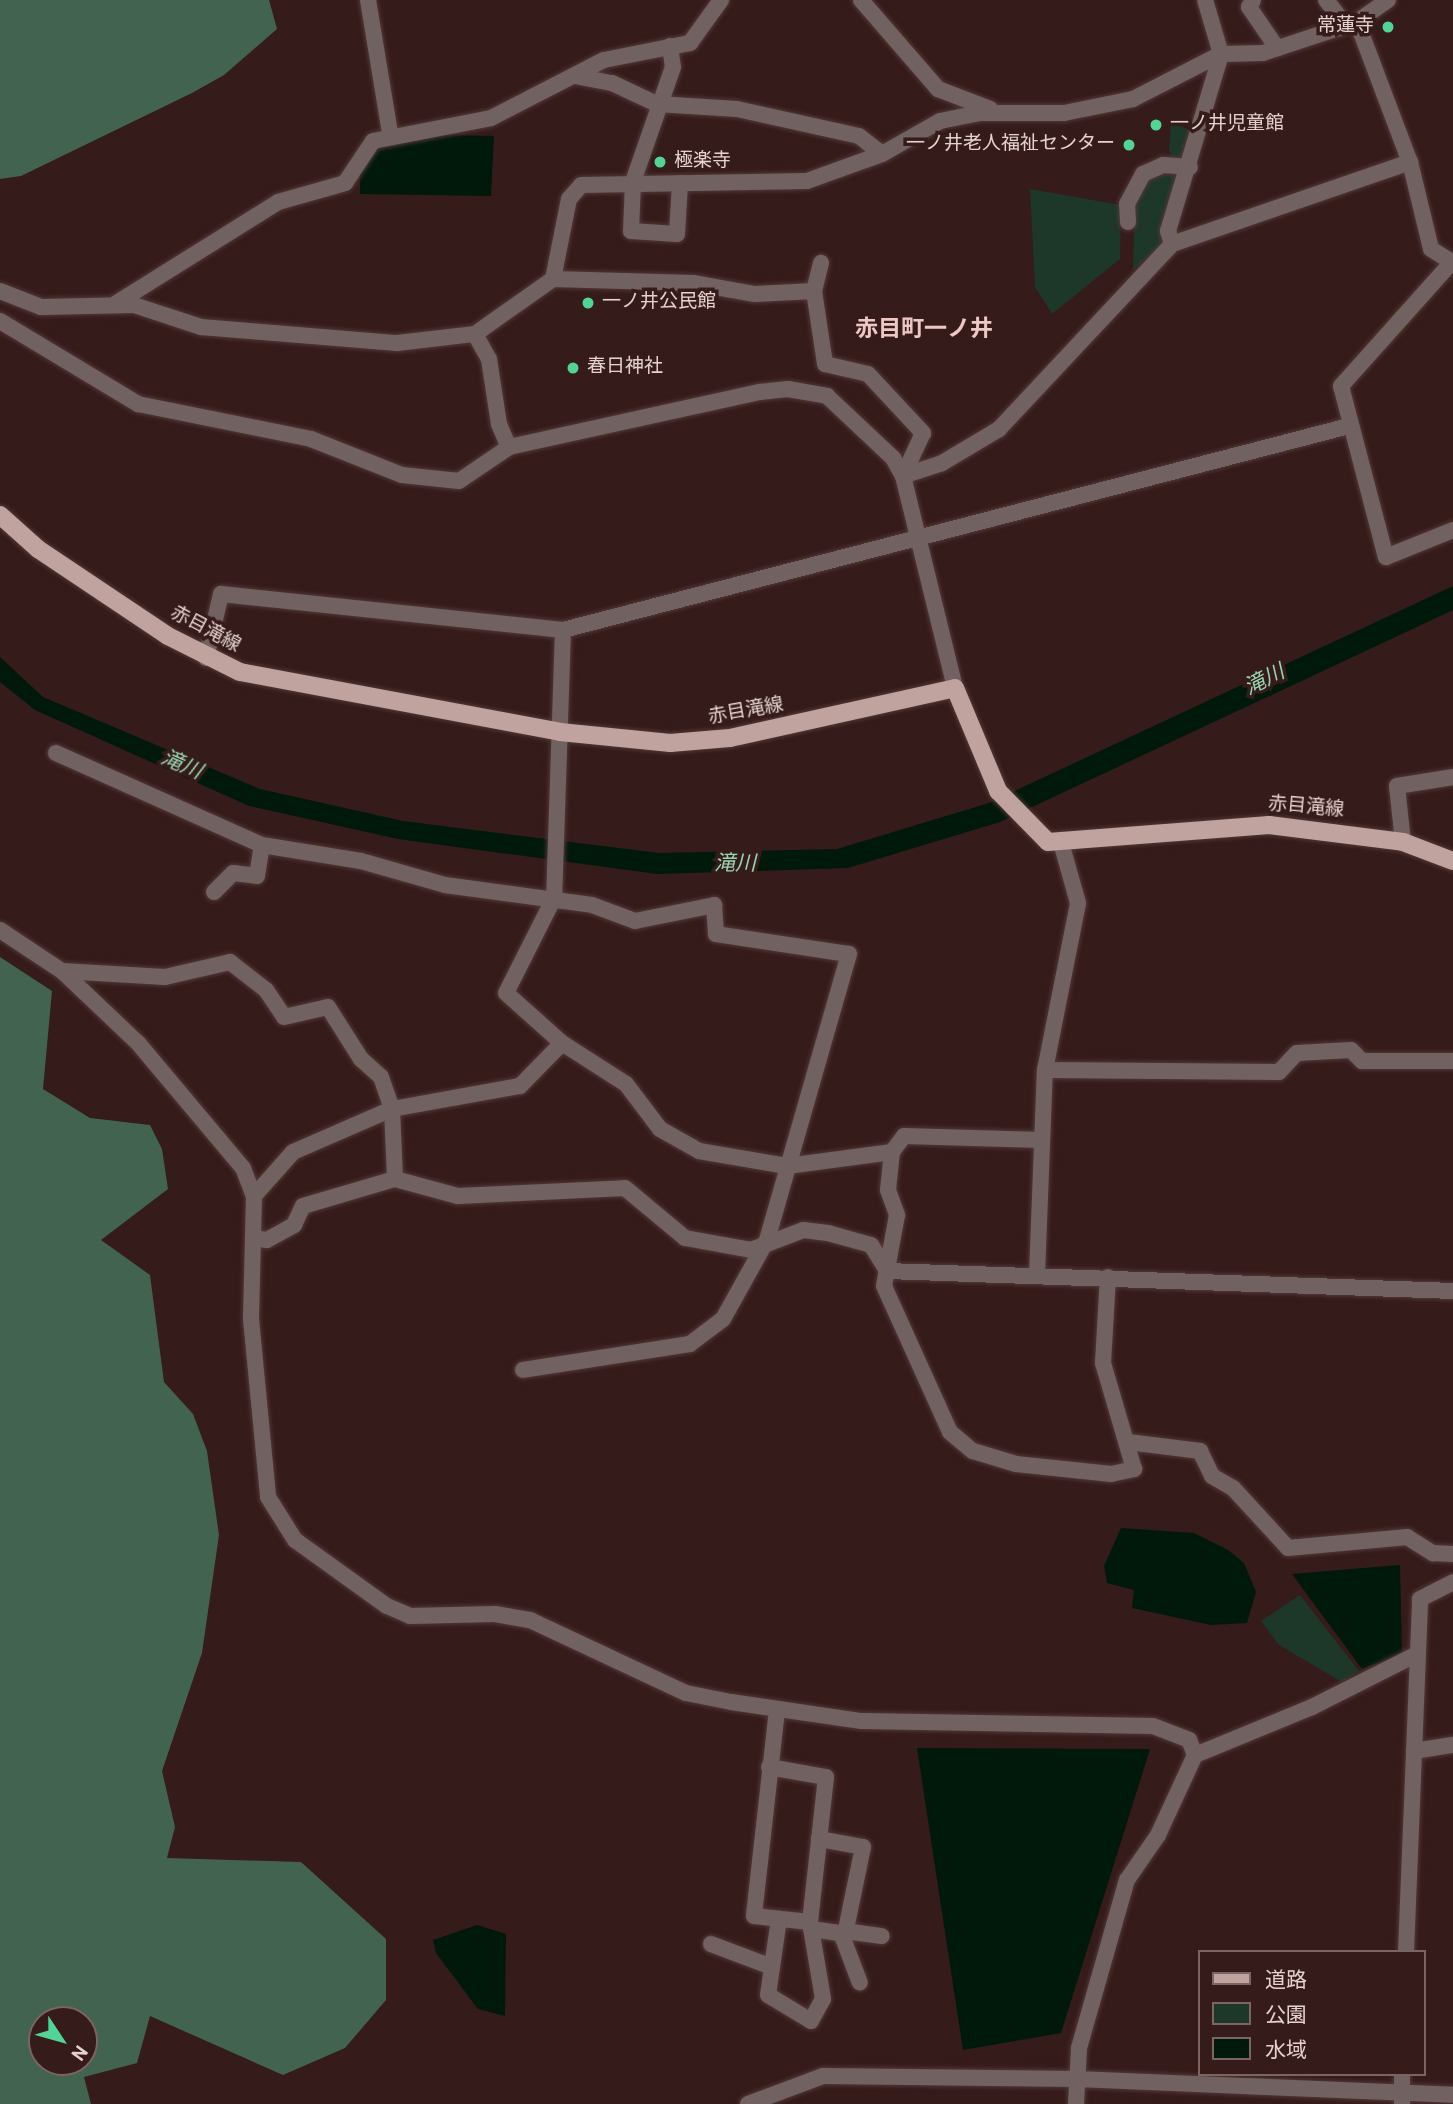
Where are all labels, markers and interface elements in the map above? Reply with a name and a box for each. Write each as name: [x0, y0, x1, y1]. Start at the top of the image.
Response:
place label: 常蓮寺: [1317, 16, 1374, 38]
marker: 常蓮寺: [1380, 19, 1396, 35]
place label: 一ノ井児童館: [1170, 114, 1284, 136]
marker: 一ノ井児童館: [1148, 117, 1164, 133]
place label: 一ノ井老人福祉センター: [906, 134, 1115, 156]
marker: 一ノ井老人福祉センター: [1121, 137, 1137, 153]
place label: 極楽寺: [674, 151, 731, 173]
marker: 極楽寺: [652, 154, 668, 170]
place label: 一ノ井公民館: [602, 292, 716, 314]
marker: 一ノ井公民館: [580, 295, 596, 311]
district label: 赤目町一ノ井: [855, 317, 993, 345]
place label: 春日神社: [587, 357, 663, 379]
marker: 春日神社: [565, 360, 581, 376]
street label: 赤目滝線: [166, 602, 244, 658]
water label: 滝川: [1241, 660, 1289, 702]
street label: 赤目滝線: [707, 694, 785, 730]
water label: 滝川: [157, 746, 205, 786]
street label: 赤目滝線: [1267, 793, 1345, 823]
water label: 滝川: [714, 852, 756, 878]
legend: [1198, 1950, 1425, 2076]
text: 道路: [1265, 1968, 1307, 1995]
text: 公園: [1265, 2003, 1307, 2030]
north arrow: [28, 2006, 98, 2076]
text: 水域: [1265, 2038, 1307, 2065]
text: N: [65, 2040, 92, 2065]

